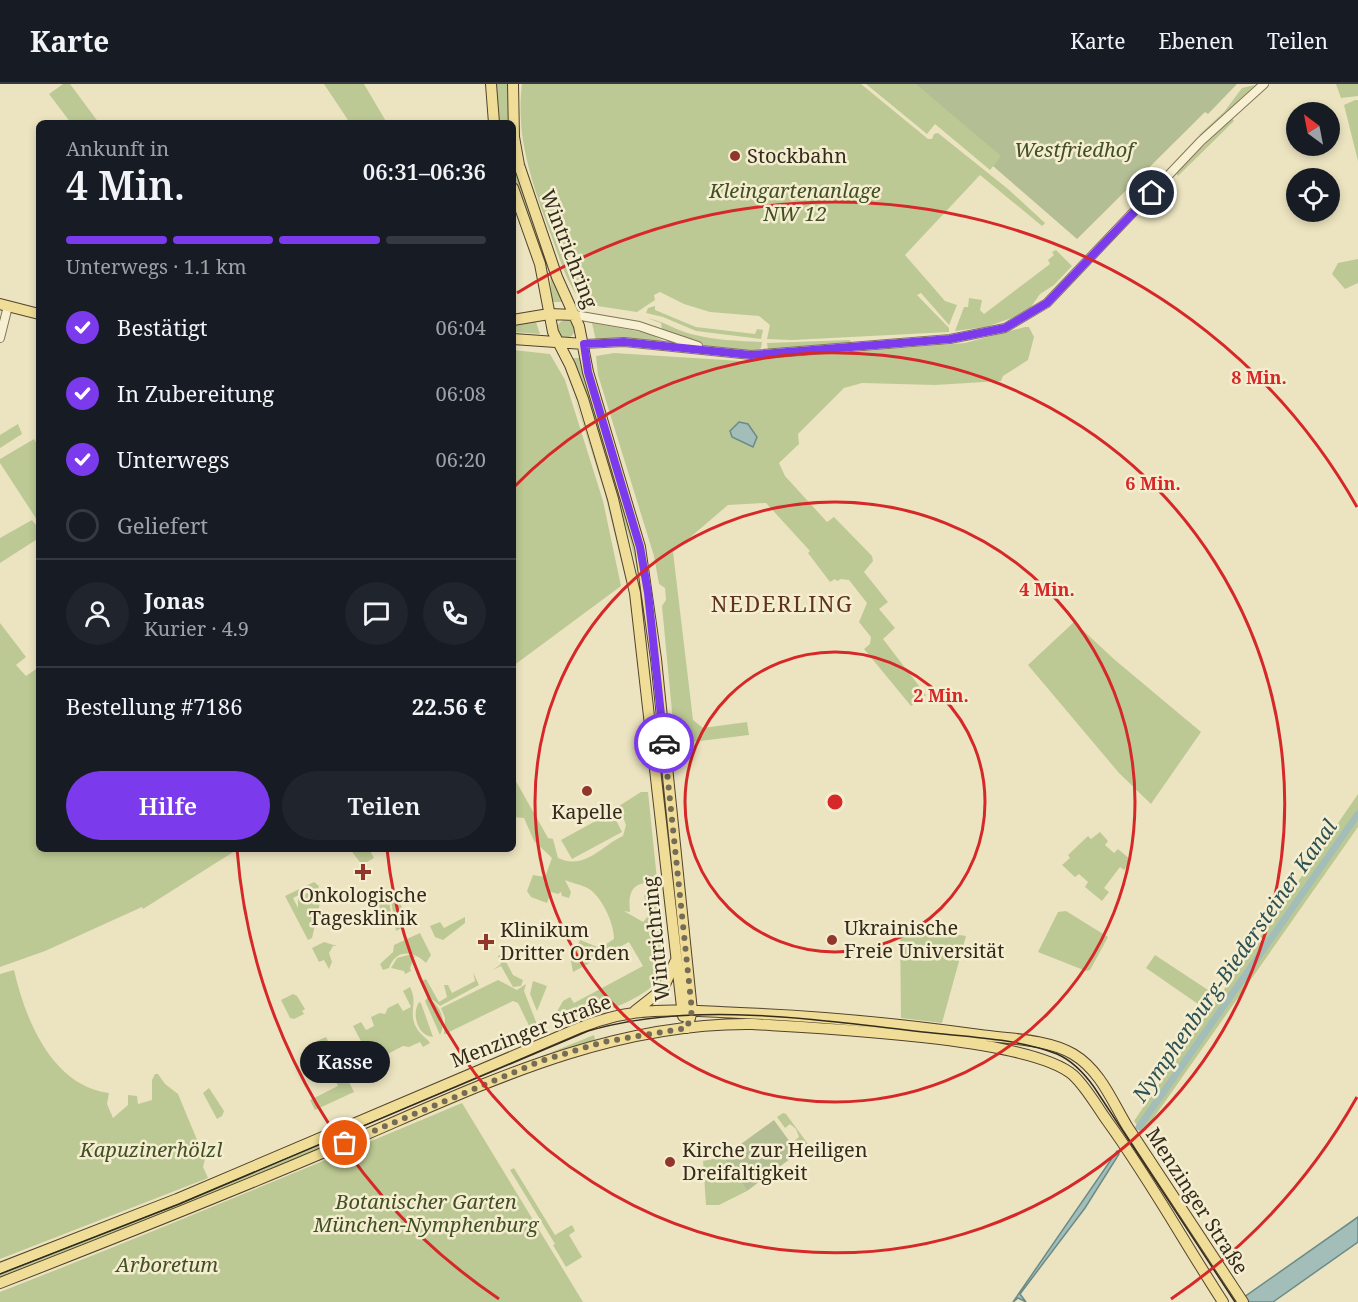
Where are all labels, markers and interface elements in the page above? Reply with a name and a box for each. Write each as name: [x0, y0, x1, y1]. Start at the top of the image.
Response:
text: Karte: [30, 22, 109, 60]
text: Karte: [1070, 27, 1125, 55]
text: Ebenen: [1158, 27, 1234, 55]
text: Teilen: [1267, 27, 1328, 55]
north arrow: [1286, 102, 1340, 156]
map controls: [1286, 102, 1340, 222]
text: Ankunft in: [66, 135, 169, 162]
park label: Westfriedhof: [1014, 136, 1137, 163]
place label: Stockbahn: [747, 142, 847, 169]
marker: Stockbahn: [728, 149, 742, 163]
text: 06:31–06:36: [363, 156, 486, 186]
text: 4 Min.: [66, 158, 185, 211]
pin: [1126, 167, 1177, 218]
button: locate: [1286, 168, 1340, 222]
icon: home: [1135, 176, 1168, 209]
park label: Kleingartenanlage NW 12: [708, 177, 881, 227]
street label: Wintrichring: [534, 186, 605, 312]
text: Unterwegs · 1.1 km: [66, 253, 247, 280]
icon: check: [66, 311, 99, 344]
text: Bestätigt: [117, 312, 208, 342]
text: 06:04: [436, 314, 486, 341]
text: 8 Min.: [1231, 365, 1287, 389]
icon: check: [66, 377, 99, 410]
text: In Zubereitung: [117, 378, 274, 408]
text: 06:08: [436, 380, 486, 407]
icon: check: [66, 443, 99, 476]
text: Unterwegs: [117, 444, 229, 474]
text: 06:20: [436, 446, 486, 473]
text: 6 Min.: [1125, 471, 1181, 495]
text: Geliefert: [117, 510, 208, 540]
text: 4 Min.: [1019, 577, 1075, 601]
button: person: [66, 582, 129, 645]
button: chat: [345, 582, 408, 645]
button: phone: [423, 582, 486, 645]
text: Jonas: [144, 585, 205, 615]
district label: NEDERLING: [711, 588, 853, 618]
text: Kurier · 4.9: [144, 615, 249, 642]
text: 2 Min.: [913, 683, 969, 707]
text: Bestellung #7186: [66, 691, 242, 721]
text: 22.56 €: [412, 691, 486, 721]
courier: [634, 713, 694, 773]
icon: car: [648, 727, 681, 760]
button: Hilfe: [66, 771, 270, 840]
button: Teilen: [282, 771, 486, 840]
marker: Kapelle: [580, 784, 594, 798]
centre of rings: [825, 792, 845, 812]
place label: Kapelle: [551, 798, 623, 825]
water label: Nymphenburg-Biedersteiner Kanal: [1125, 813, 1343, 1108]
marker: Onkologische Tagesklinik: [354, 863, 372, 881]
street label: Wintrichring: [636, 875, 675, 1003]
place label: Onkologische Tagesklinik: [299, 881, 427, 931]
place label: Ukrainische Freie Universität: [844, 914, 1004, 964]
place label: Klinikum Dritter Orden: [500, 916, 630, 966]
marker: Klinikum Dritter Orden: [477, 933, 495, 951]
marker: Ukrainische Freie Universität: [825, 933, 839, 947]
street label: Menzinger Straße: [447, 988, 615, 1074]
callout: Kasse: [300, 1041, 390, 1083]
text: Kasse: [317, 1048, 373, 1075]
pin: [319, 1117, 370, 1168]
street label: Menzinger Straße: [1140, 1122, 1255, 1279]
icon: bag: [328, 1126, 361, 1159]
park label: Kapuzinerhölzl: [79, 1136, 222, 1163]
place label: Kirche zur Heiligen Dreifaltigkeit: [682, 1136, 868, 1186]
marker: Kirche zur Heiligen Dreifaltigkeit: [663, 1155, 677, 1169]
park label: Botanischer Garten München-Nymphenburg: [313, 1188, 539, 1238]
park label: Arboretum: [114, 1251, 218, 1278]

